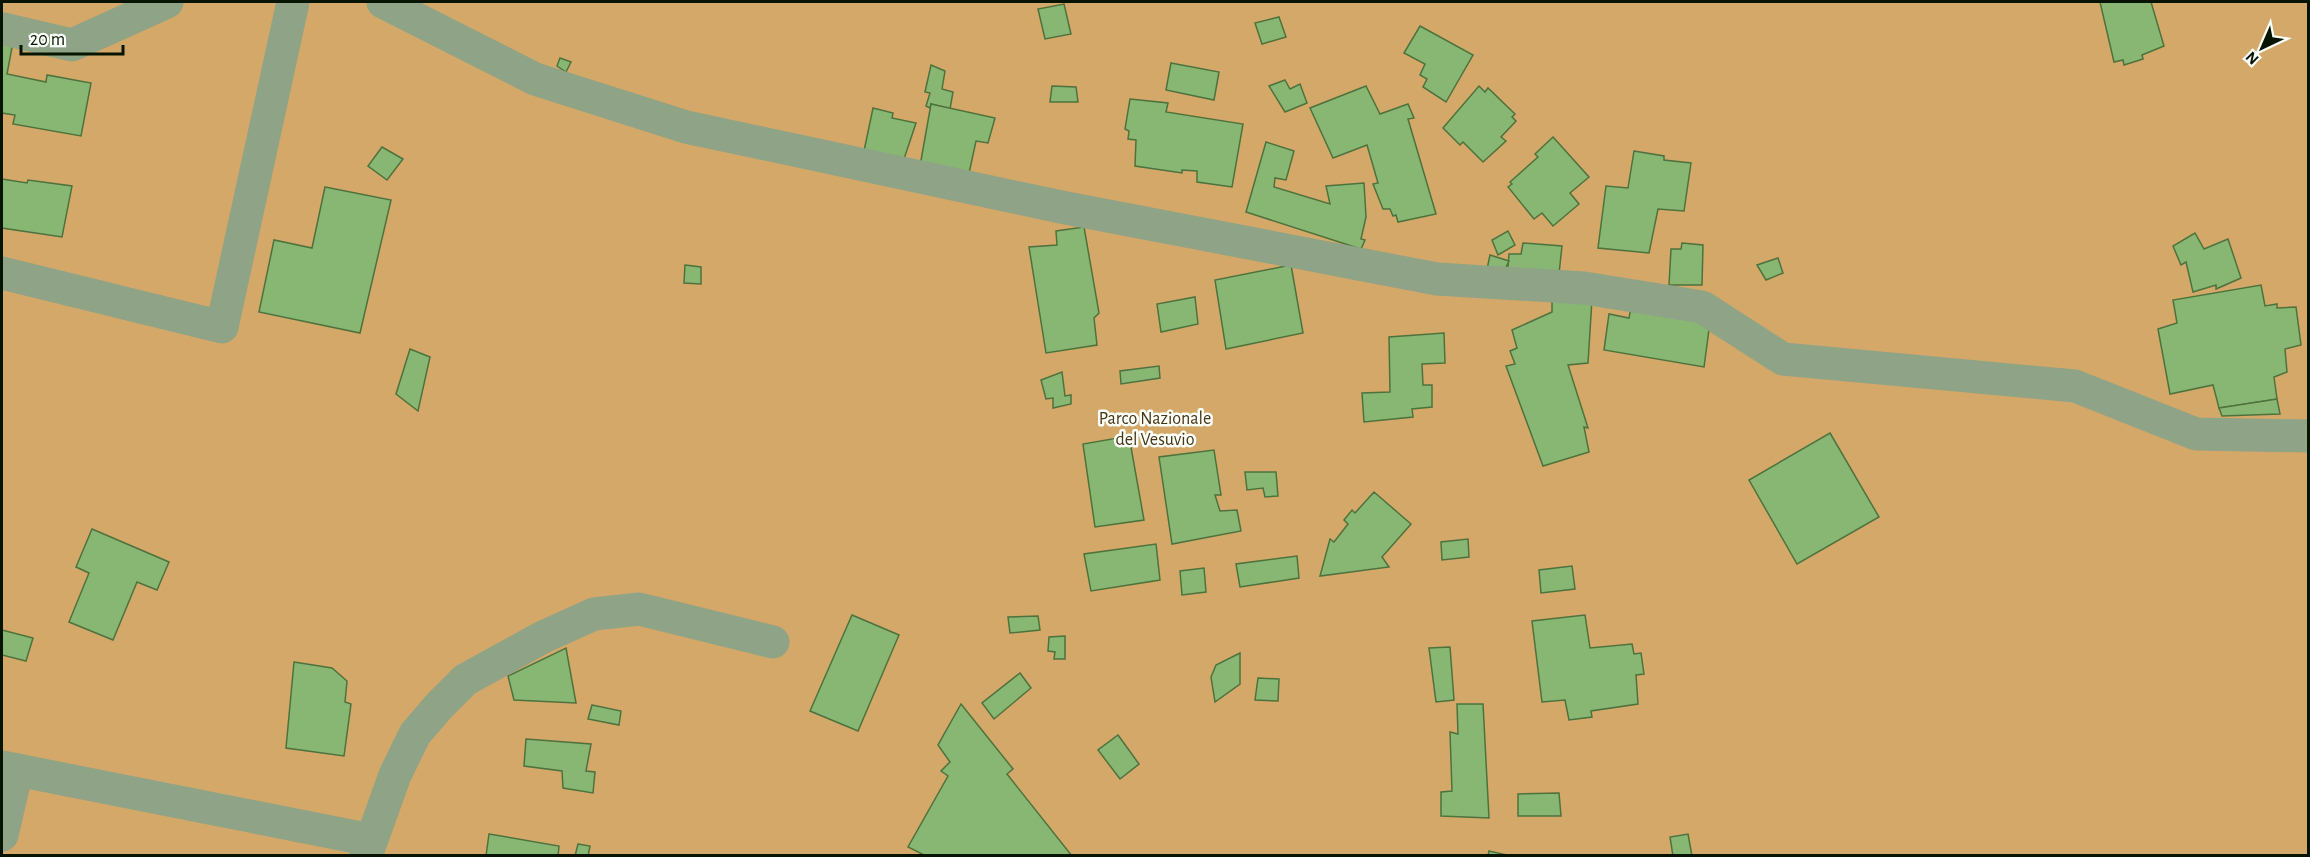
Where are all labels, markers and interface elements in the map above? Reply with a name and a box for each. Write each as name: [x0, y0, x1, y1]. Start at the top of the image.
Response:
scale bar: [21, 18, 123, 56]
north arrow: [2232, 18, 2292, 78]
text: 20 m: [30, 31, 65, 49]
text: N: [2243, 48, 2262, 68]
park label: Parco Nazionale del Vesuvio: [1099, 410, 1211, 449]

